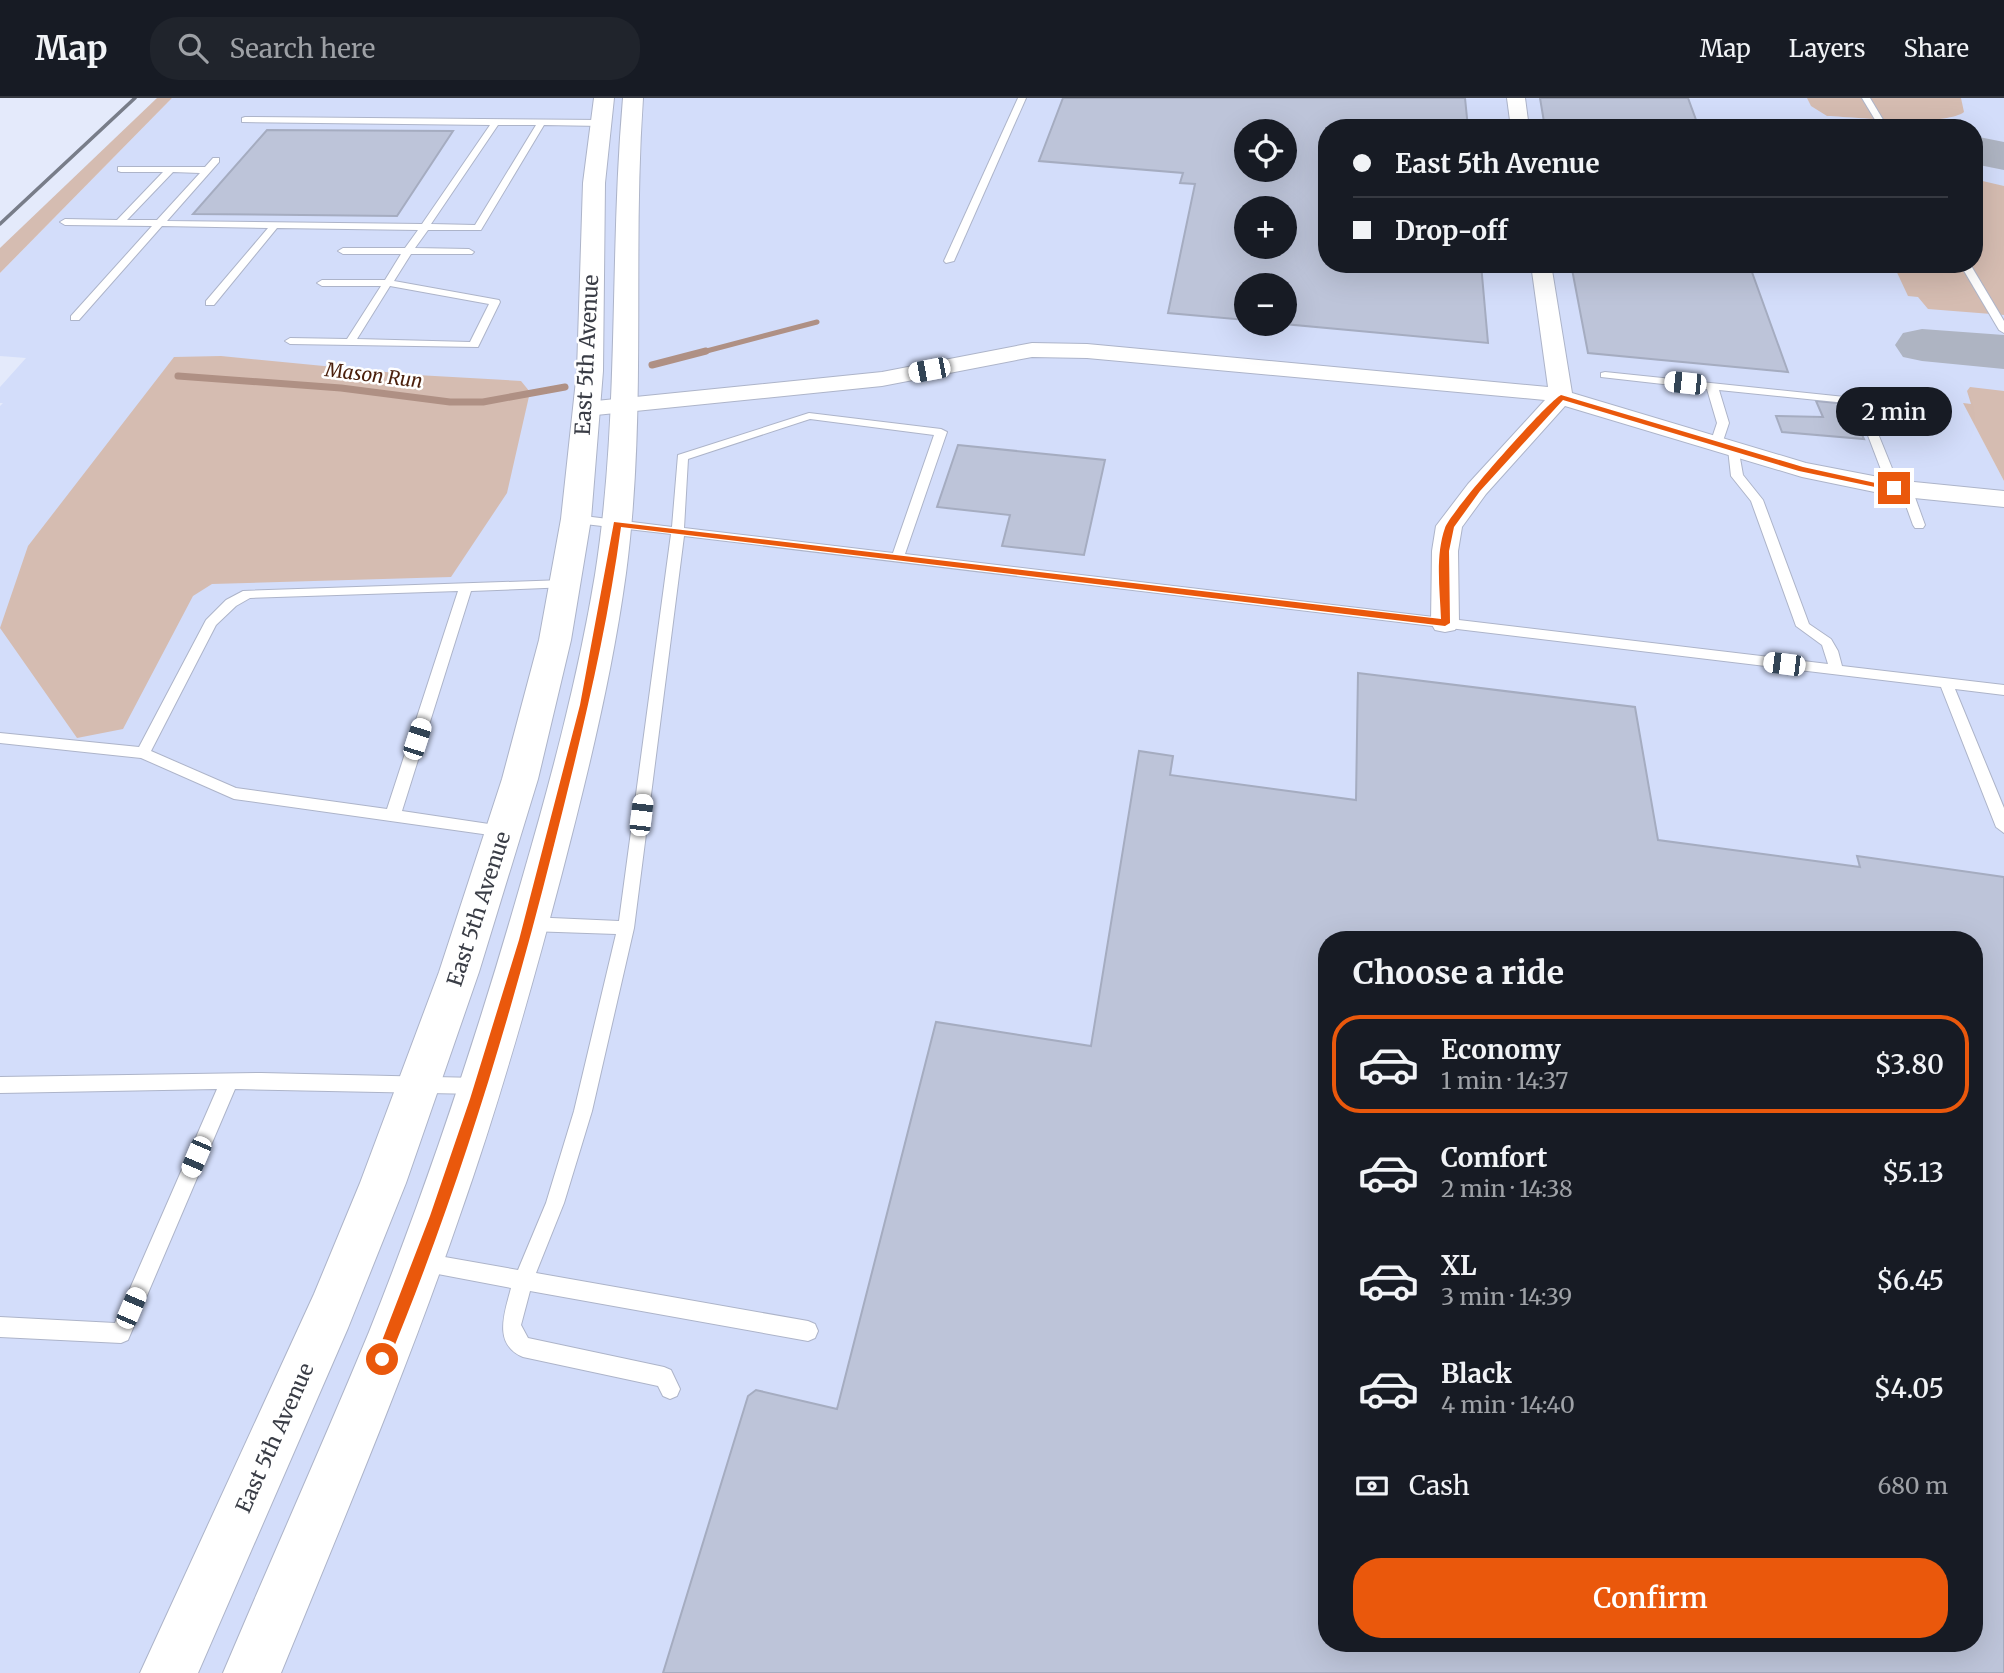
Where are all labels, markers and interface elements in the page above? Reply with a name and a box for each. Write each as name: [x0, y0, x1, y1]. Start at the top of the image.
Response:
search box: [150, 17, 640, 80]
text: Map: [35, 28, 108, 69]
icon: search: [174, 29, 212, 67]
text: Search here: [230, 32, 375, 65]
text: Map: [1700, 33, 1751, 64]
text: Layers: [1789, 33, 1865, 64]
text: Share: [1903, 33, 1969, 64]
map controls: [1234, 119, 1297, 336]
button: locate: [1234, 119, 1297, 182]
text: East 5th Avenue: [1395, 147, 1599, 180]
button: +: [1234, 196, 1297, 259]
text: Drop-off: [1395, 214, 1508, 247]
button: −: [1234, 273, 1297, 336]
street label: East 5th Avenue: [569, 274, 604, 436]
car: [907, 356, 952, 384]
water label: Mason Run: [323, 357, 424, 393]
car: [1664, 370, 1707, 396]
callout: 2 min: [1836, 386, 1952, 436]
text: 2 min: [1862, 397, 1926, 426]
route end: [1878, 472, 1910, 504]
car: [1762, 651, 1807, 677]
car: [401, 716, 434, 762]
car: [629, 793, 654, 837]
street label: East 5th Avenue: [441, 828, 516, 990]
text: Choose a ride: [1353, 953, 1564, 993]
icon: car: [1357, 1033, 1420, 1096]
text: Economy: [1441, 1033, 1561, 1066]
text: $3.80: [1874, 1048, 1944, 1081]
text: 1 min · 14:37: [1441, 1066, 1568, 1095]
car: [179, 1134, 214, 1180]
icon: car: [1357, 1141, 1420, 1204]
text: Comfort: [1441, 1141, 1547, 1174]
text: $5.13: [1882, 1156, 1944, 1189]
text: 2 min · 14:38: [1441, 1174, 1573, 1203]
icon: car: [1357, 1249, 1420, 1312]
text: XL: [1441, 1249, 1477, 1282]
text: $6.45: [1876, 1264, 1944, 1297]
text: 3 min · 14:39: [1441, 1282, 1572, 1311]
car: [114, 1285, 149, 1331]
route start: [366, 1343, 398, 1375]
icon: car: [1357, 1357, 1420, 1420]
text: Black: [1441, 1357, 1512, 1390]
street label: East 5th Avenue: [229, 1359, 320, 1517]
text: $4.05: [1874, 1372, 1944, 1405]
text: 4 min · 14:40: [1441, 1390, 1575, 1419]
icon: cash: [1353, 1467, 1391, 1505]
text: Cash: [1409, 1469, 1470, 1502]
text: 680 m: [1877, 1471, 1948, 1500]
button: Confirm: [1353, 1558, 1948, 1638]

